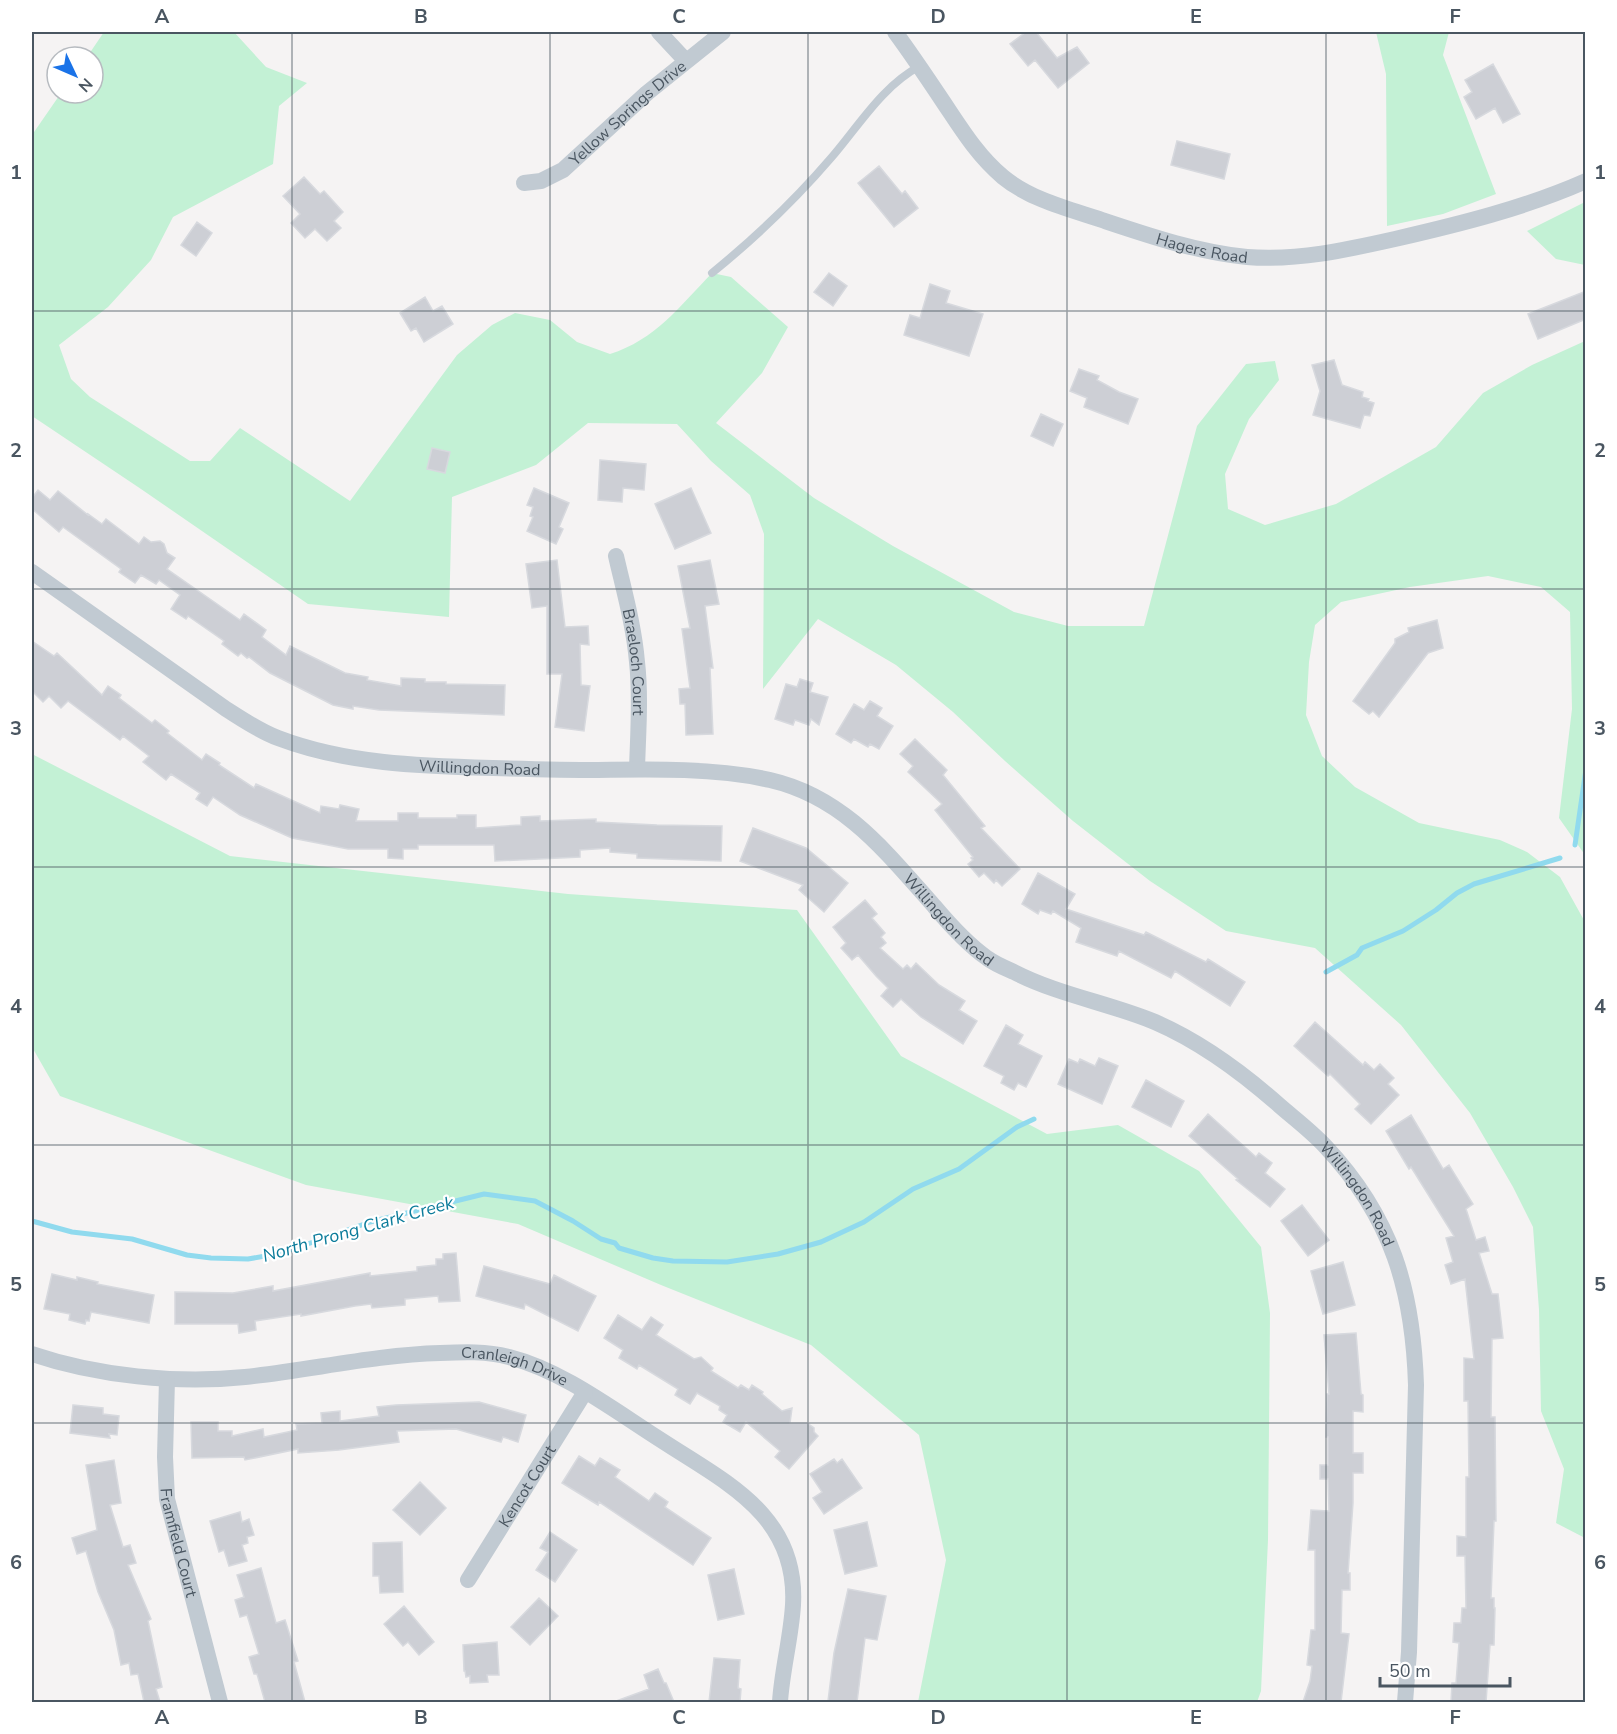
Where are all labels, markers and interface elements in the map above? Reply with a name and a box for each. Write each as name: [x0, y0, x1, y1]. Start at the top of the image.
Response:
text: A: [155, 3, 170, 30]
text: B: [414, 3, 428, 30]
text: C: [672, 3, 686, 30]
text: D: [930, 3, 946, 30]
text: E: [1190, 3, 1202, 30]
text: F: [1449, 3, 1461, 30]
north arrow: [45, 45, 105, 105]
street label: Yellow Springs Drive: [564, 56, 691, 172]
text: N: [73, 73, 97, 97]
text: 1: [10, 159, 22, 186]
text: 1: [1594, 159, 1606, 186]
street label: Hagers Road: [1153, 228, 1249, 269]
text: 2: [10, 437, 22, 464]
text: 2: [1594, 437, 1606, 464]
street label: Braeloch Court: [617, 607, 649, 716]
text: 3: [10, 715, 22, 742]
text: 3: [1594, 715, 1606, 742]
street label: Willingdon Road: [418, 755, 541, 781]
street label: Willingdon Road: [898, 869, 998, 972]
text: 4: [10, 993, 22, 1020]
text: 4: [1594, 993, 1606, 1020]
street label: Willingdon Road: [1314, 1137, 1399, 1250]
water label: North Prong Clark Creek: [260, 1190, 457, 1268]
text: 5: [10, 1271, 22, 1298]
text: 5: [1594, 1271, 1606, 1298]
street label: Cranleigh Drive: [461, 1342, 572, 1391]
street label: Kencot Court: [494, 1441, 562, 1532]
street label: Framfield Court: [154, 1488, 202, 1600]
text: 6: [10, 1549, 22, 1576]
text: 6: [1594, 1549, 1606, 1576]
scale bar: [1380, 1650, 1510, 1688]
text: 50 m: [1389, 1659, 1431, 1683]
text: A: [155, 1704, 170, 1731]
text: B: [414, 1704, 428, 1731]
text: C: [672, 1704, 686, 1731]
text: D: [930, 1704, 946, 1731]
text: E: [1190, 1704, 1202, 1731]
text: F: [1449, 1704, 1461, 1731]

